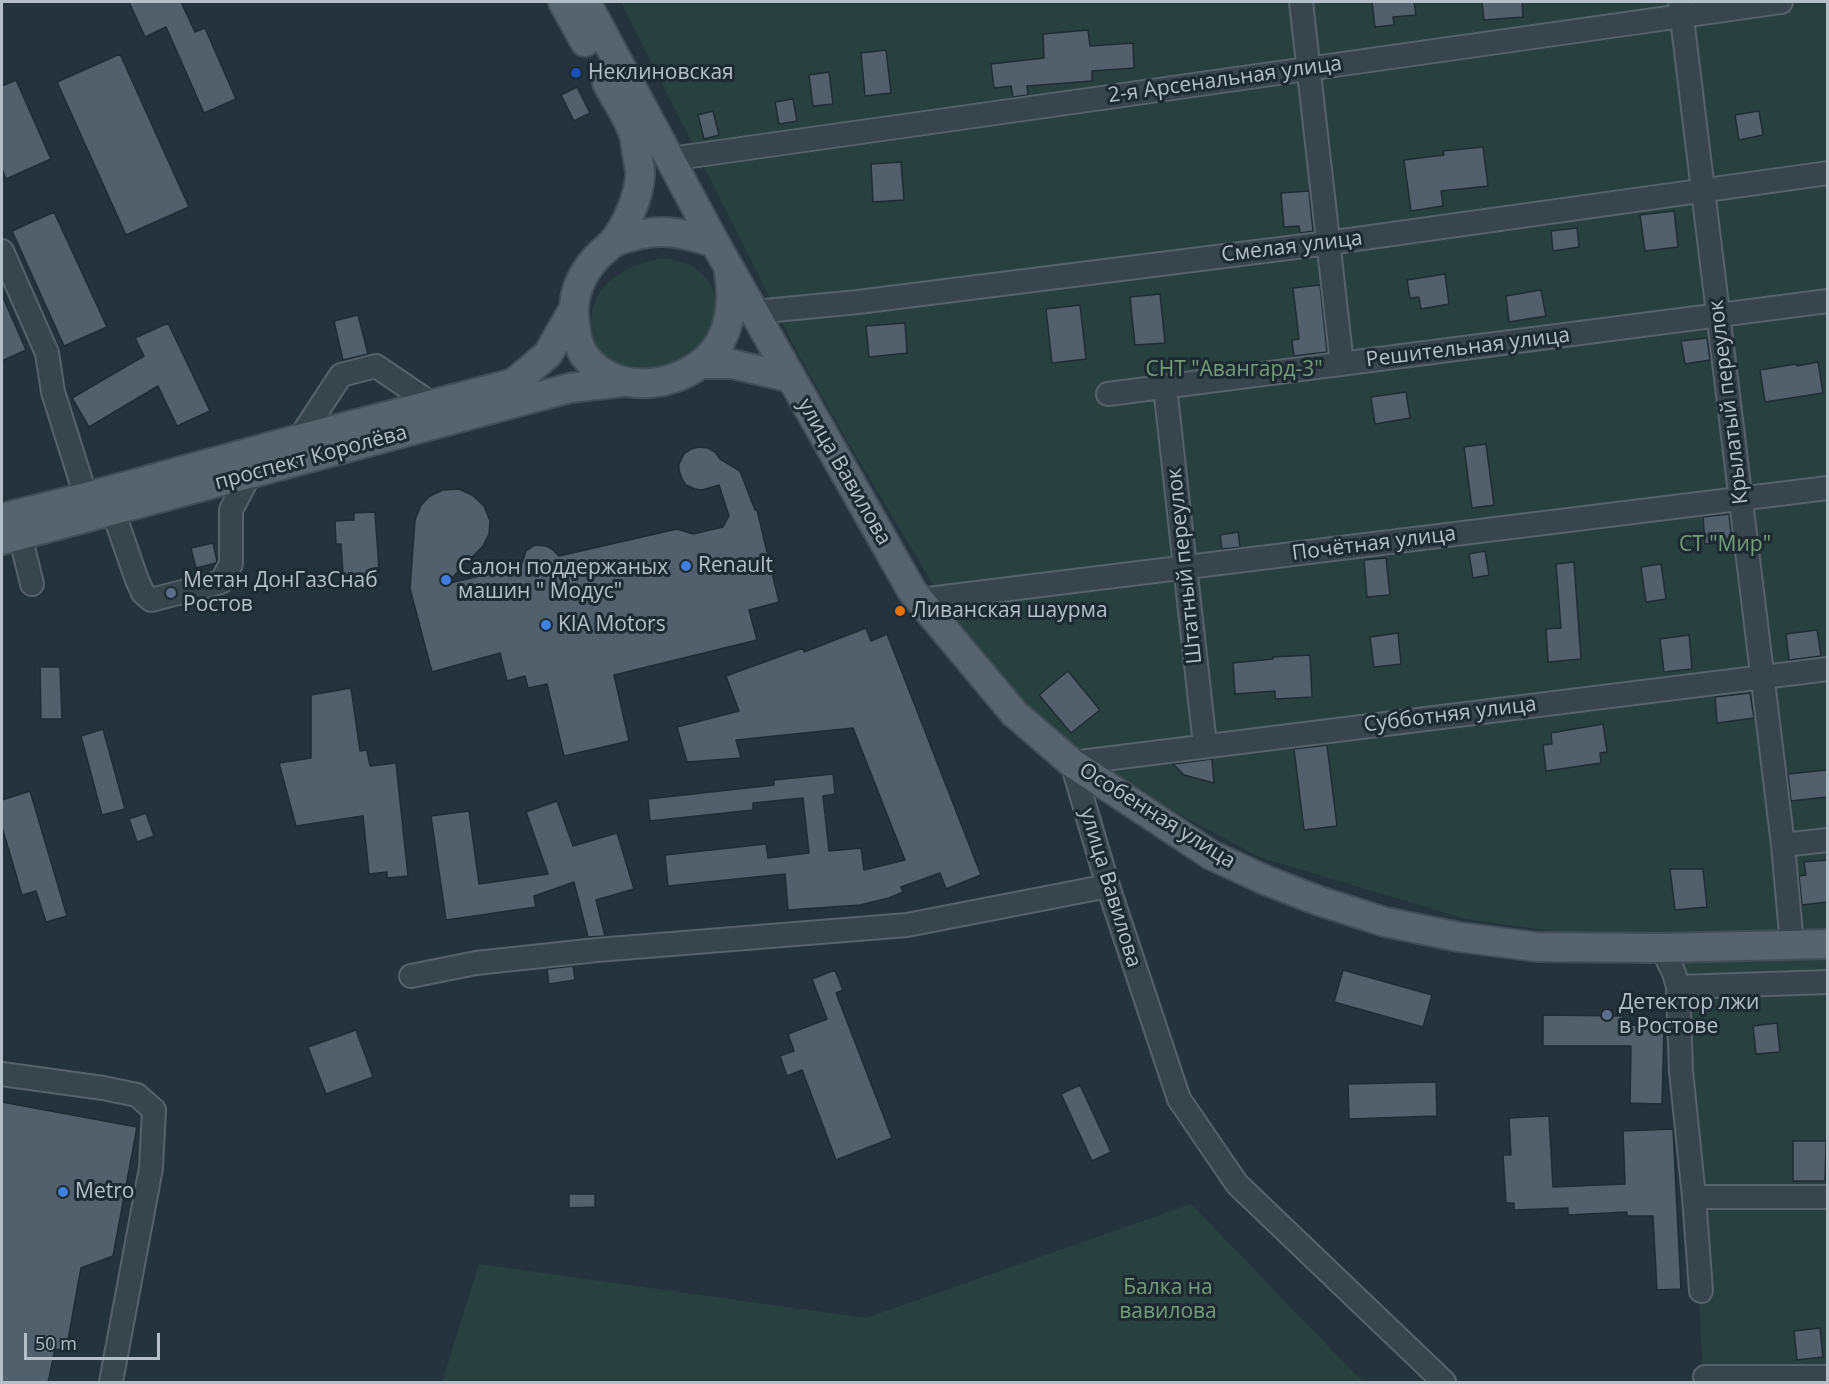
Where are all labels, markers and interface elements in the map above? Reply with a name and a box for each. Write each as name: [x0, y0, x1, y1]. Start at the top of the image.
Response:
street label: 2-я Арсенальная улица: [1106, 51, 1344, 109]
place label: Неклиновская: [588, 60, 734, 86]
marker: Неклиновская: [569, 66, 583, 80]
street label: Смелая улица: [1220, 226, 1364, 268]
street label: Крылатый переулок: [1704, 298, 1754, 506]
street label: Решительная улица: [1365, 323, 1571, 373]
park label: СНТ "Авангард-3": [1145, 357, 1323, 383]
street label: улица Вавилова: [792, 394, 896, 550]
street label: проспект Королёва: [212, 420, 410, 496]
street label: Штатный переулок: [1162, 467, 1208, 665]
street label: Почётная улица: [1291, 521, 1457, 567]
park label: СТ "Мир": [1679, 532, 1771, 558]
place label: Renault: [698, 553, 773, 579]
place label: Салон поддержаных машин " Модус": [458, 555, 668, 605]
marker: Renault: [679, 559, 693, 573]
place label: Метан ДонГазСнаб Ростов: [183, 568, 378, 618]
marker: Салон поддержаных машин " Модус": [439, 573, 453, 587]
marker: Метан ДонГазСнаб Ростов: [164, 586, 178, 600]
place label: Ливанская шаурма: [912, 598, 1108, 624]
marker: Ливанская шаурма: [893, 604, 907, 618]
place label: KIA Motors: [558, 612, 666, 638]
marker: KIA Motors: [539, 618, 553, 632]
street label: Субботняя улица: [1362, 692, 1538, 738]
street label: Особенная улица: [1074, 758, 1240, 874]
street label: улица Вавилова: [1074, 805, 1146, 971]
place label: Детектор лжи в Ростове: [1619, 990, 1759, 1040]
marker: Детектор лжи в Ростове: [1600, 1008, 1614, 1022]
place label: Metro: [75, 1179, 134, 1205]
marker: Metro: [56, 1185, 70, 1199]
park label: Балка на вавилова: [1119, 1275, 1217, 1325]
scale bar: [27, 1321, 164, 1359]
text: 50 m: [35, 1331, 77, 1355]

